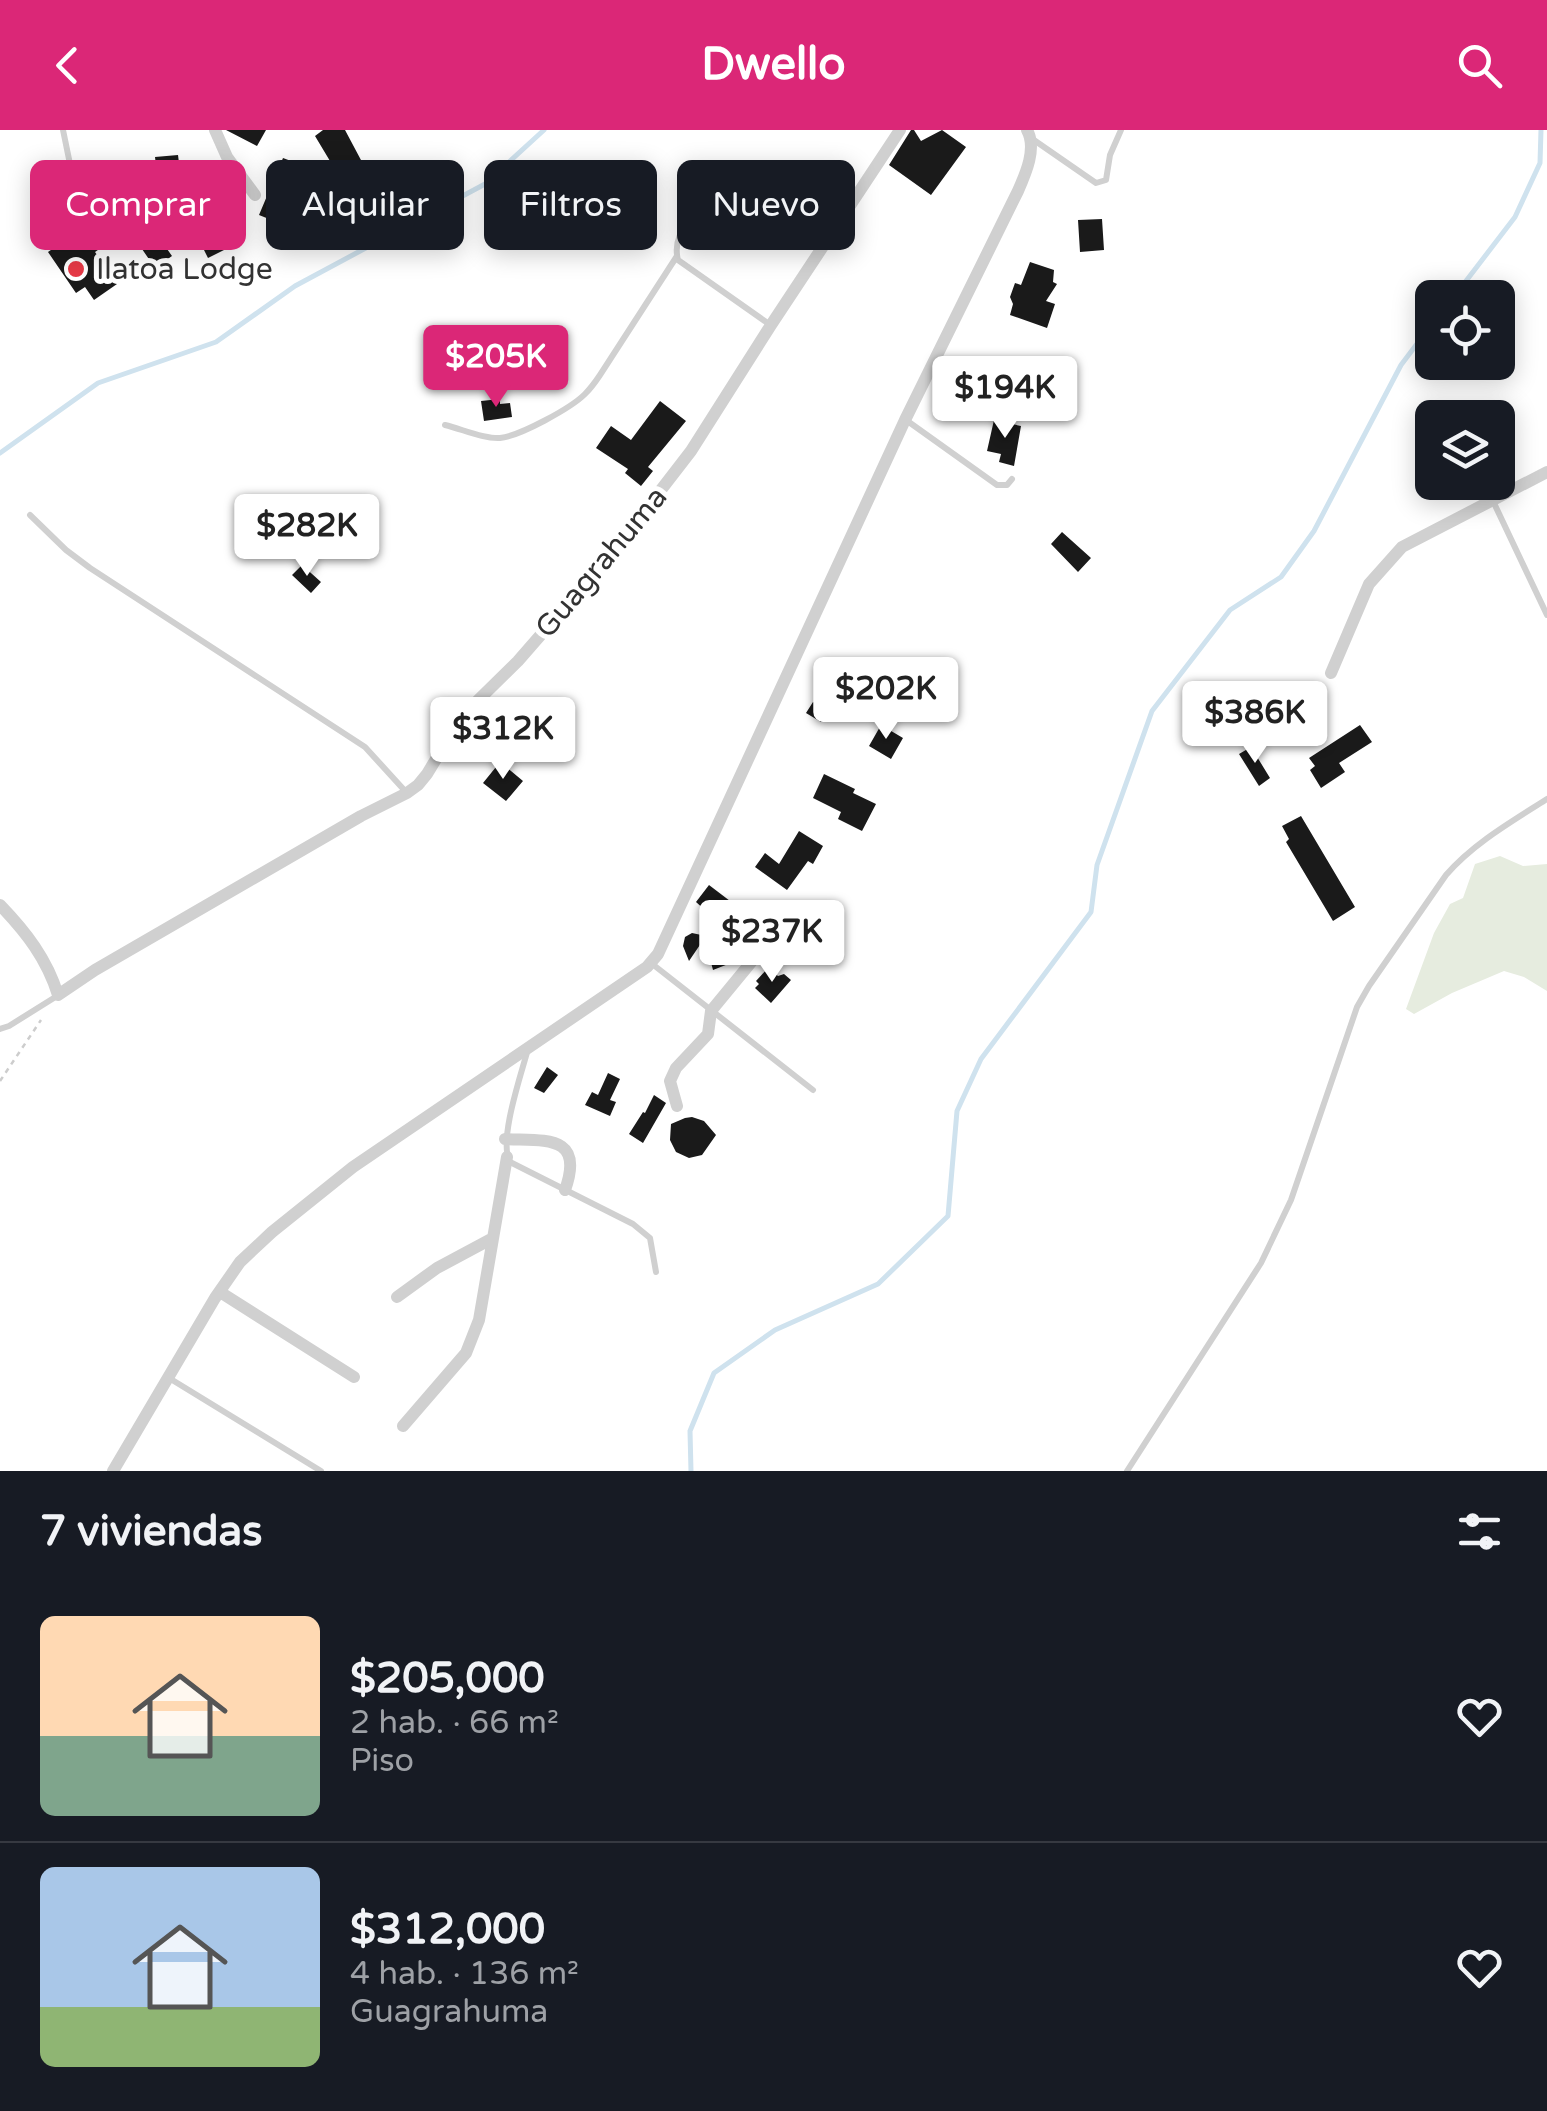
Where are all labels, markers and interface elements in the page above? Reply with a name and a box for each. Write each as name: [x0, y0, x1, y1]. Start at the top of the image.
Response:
icon: back: [40, 38, 95, 93]
text: Dwello: [701, 38, 846, 92]
icon: search: [1452, 38, 1507, 93]
chip: Comprar: [30, 160, 246, 250]
chip: Alquilar: [266, 160, 464, 250]
chip: Filtros: [484, 160, 657, 250]
chip: Nuevo: [677, 160, 855, 250]
place label: Ilatoa Lodge: [96, 251, 273, 288]
marker: Ilatoa Lodge: [65, 258, 87, 280]
map controls: [1415, 280, 1515, 500]
button: locate: [1415, 280, 1515, 380]
pin: $205K: [426, 325, 566, 410]
text: $205K: [445, 338, 547, 376]
pin: $194K: [935, 356, 1075, 441]
text: $194K: [954, 369, 1056, 407]
button: layers: [1415, 400, 1515, 500]
street label: Guagrahuma: [527, 479, 675, 645]
pin: $282K: [237, 494, 377, 579]
text: $282K: [256, 507, 358, 545]
pin: $202K: [816, 657, 956, 742]
text: $202K: [835, 670, 937, 708]
pin: $386K: [1185, 681, 1325, 766]
text: $386K: [1204, 694, 1306, 732]
pin: $312K: [433, 697, 573, 782]
text: $312K: [452, 710, 554, 748]
pin: $237K: [702, 900, 842, 985]
text: $237K: [721, 913, 823, 951]
icon: filters: [1452, 1504, 1507, 1559]
text: 7 viviendas: [40, 1506, 262, 1557]
text: $205,000: [350, 1653, 545, 1704]
icon: home: [120, 1656, 240, 1776]
icon: heart: [1452, 1689, 1507, 1744]
text: 2 hab. · 66 m²: [350, 1704, 559, 1742]
text: Piso: [350, 1742, 414, 1780]
text: $312,000: [350, 1904, 545, 1955]
icon: home: [120, 1907, 240, 2027]
icon: heart: [1452, 1940, 1507, 1995]
text: 4 hab. · 136 m²: [350, 1955, 579, 1993]
text: Guagrahuma: [350, 1993, 548, 2031]

